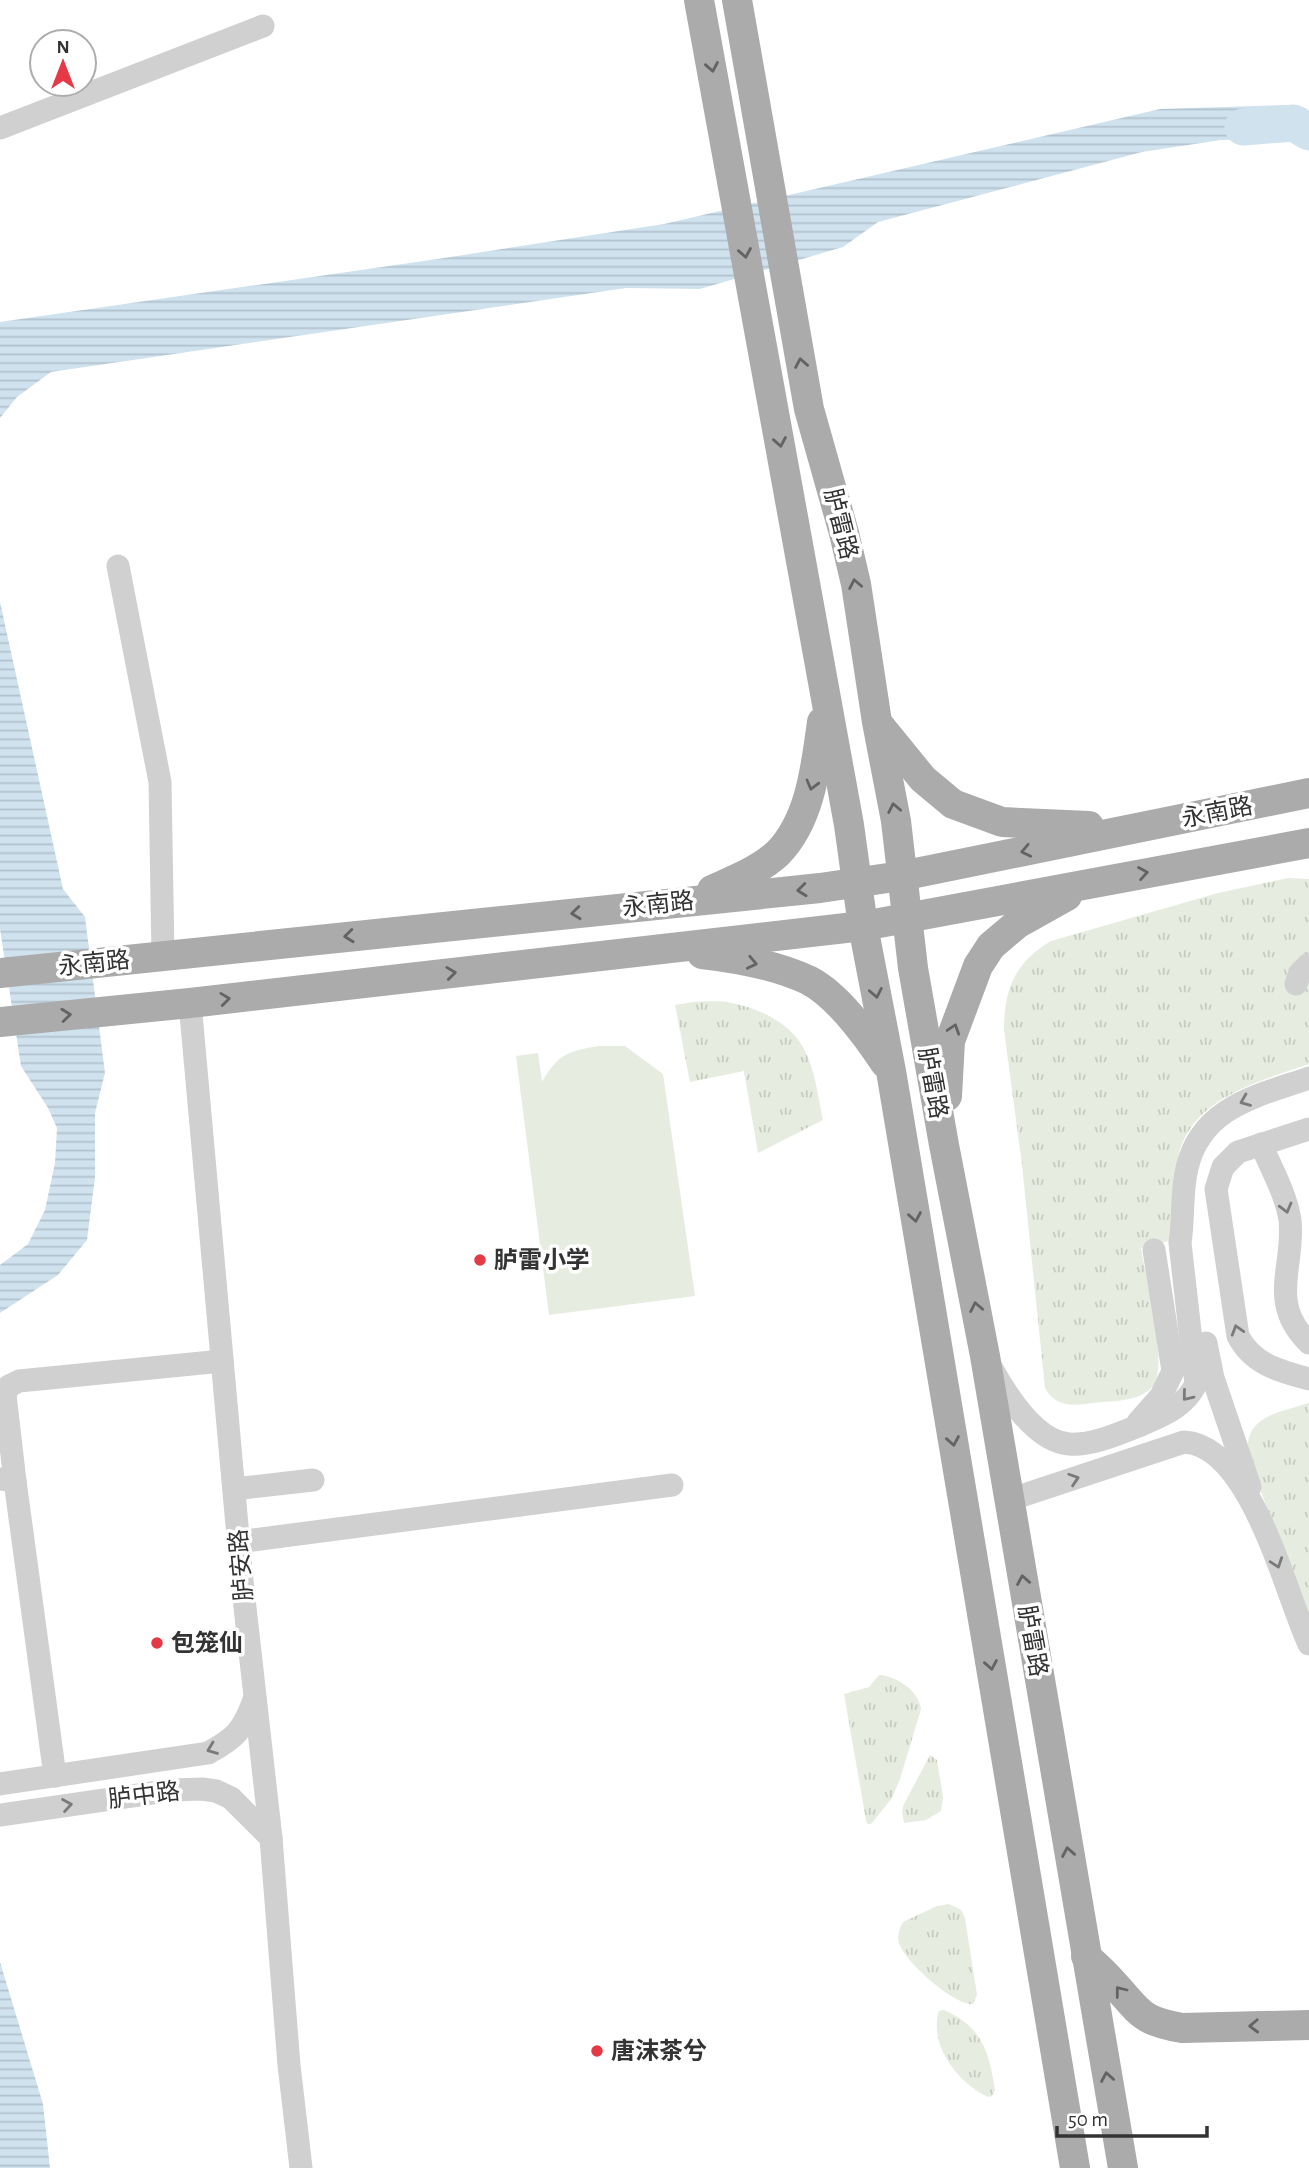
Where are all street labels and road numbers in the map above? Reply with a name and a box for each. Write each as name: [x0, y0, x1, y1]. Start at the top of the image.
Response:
street label: 胪雷路: [820, 486, 862, 562]
street label: 永南路: [1179, 792, 1255, 832]
street label: 永南路: [621, 887, 695, 921]
street label: 永南路: [57, 946, 131, 980]
street label: 胪雷路: [914, 1045, 952, 1121]
street label: 胪安路: [225, 1528, 257, 1602]
street label: 胪雷路: [1014, 1603, 1052, 1679]
street label: 胪中路: [107, 1778, 181, 1812]

